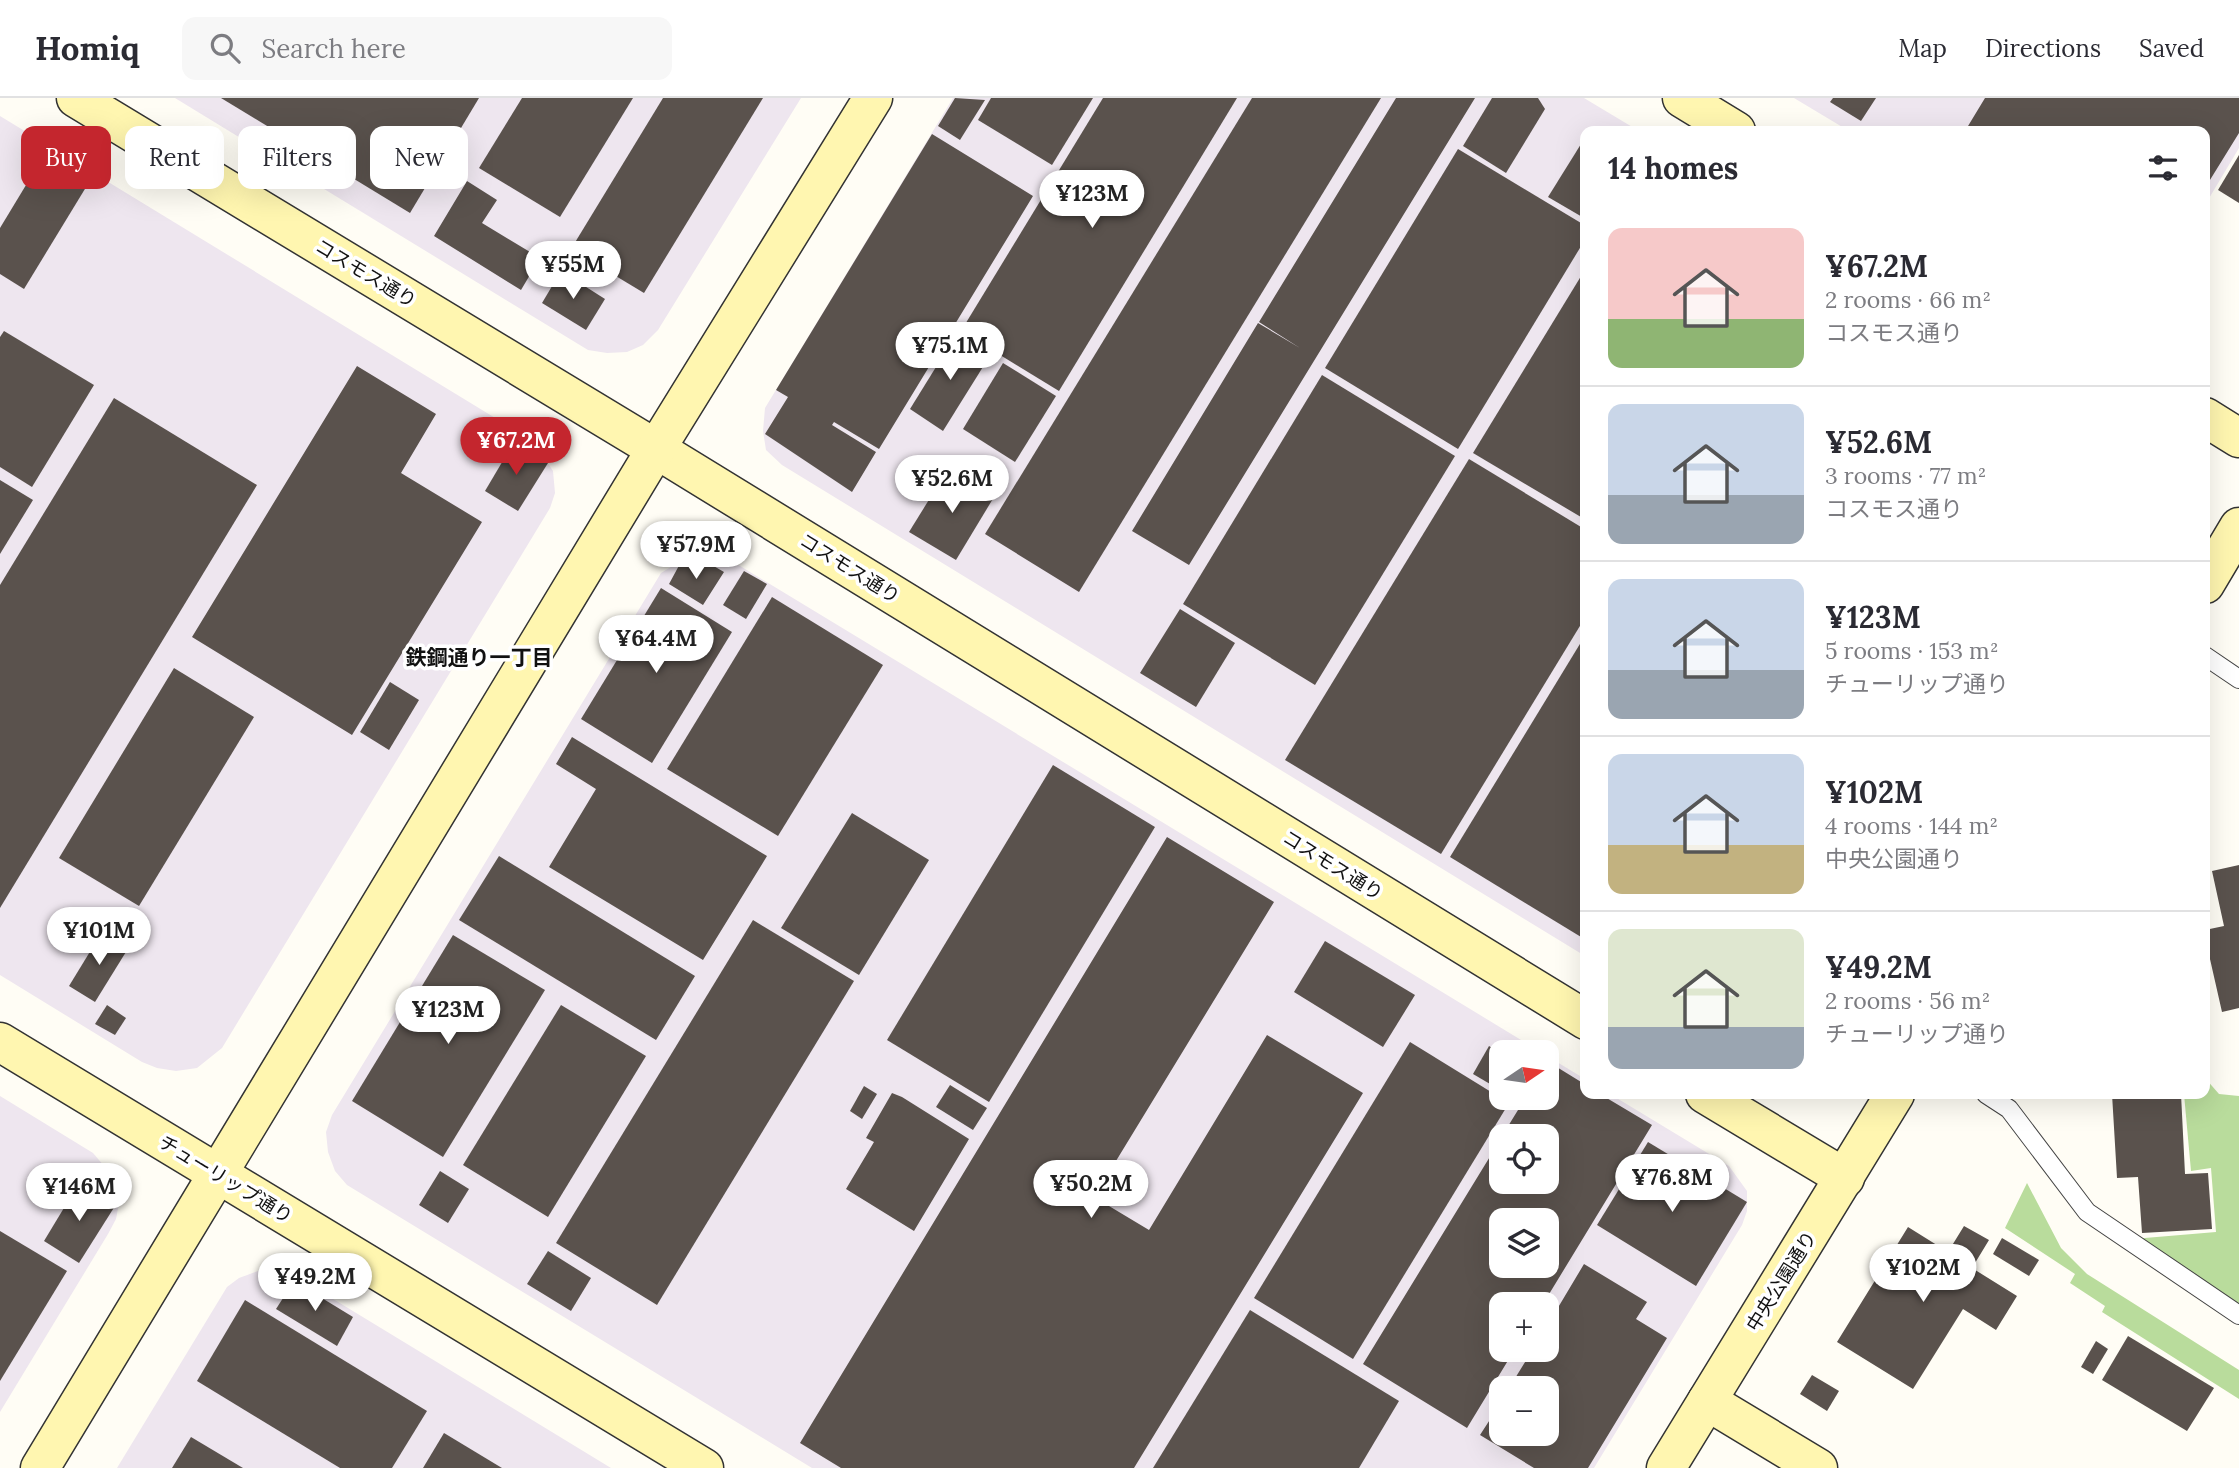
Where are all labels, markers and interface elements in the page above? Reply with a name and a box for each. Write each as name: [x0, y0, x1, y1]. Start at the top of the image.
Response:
search box: [182, 17, 672, 80]
text: Homiq: [35, 27, 140, 69]
icon: search: [206, 29, 244, 67]
text: Search here: [262, 32, 406, 65]
text: Map: [1898, 33, 1947, 64]
text: Directions: [1985, 33, 2101, 64]
text: Saved: [2139, 33, 2204, 64]
chip: Buy: [21, 126, 111, 189]
chip: Rent: [125, 126, 224, 189]
chip: Filters: [238, 126, 356, 189]
chip: New: [370, 126, 468, 189]
text: 14 homes: [1608, 149, 1738, 187]
icon: filters: [2144, 149, 2182, 187]
pin: ¥123M: [1043, 170, 1141, 230]
text: ¥123M: [1055, 178, 1129, 207]
street label: コスモス通り: [311, 233, 421, 313]
pin: ¥55M: [532, 242, 614, 301]
text: ¥67.2M: [1825, 247, 1928, 285]
text: ¥55M: [541, 249, 605, 278]
icon: home: [1664, 256, 1748, 340]
text: 2 rooms · 66 m²: [1825, 285, 1991, 314]
text: コスモス通り: [1825, 318, 1963, 347]
pin: ¥75.1M: [893, 322, 1007, 382]
text: ¥75.1M: [912, 330, 988, 359]
pin: ¥67.2M: [459, 418, 573, 477]
text: ¥52.6M: [1825, 423, 1932, 461]
text: ¥67.2M: [476, 425, 556, 454]
icon: home: [1664, 432, 1748, 516]
pin: ¥52.6M: [895, 456, 1009, 515]
text: 3 rooms · 77 m²: [1825, 461, 1986, 490]
text: ¥52.6M: [911, 463, 993, 492]
text: コスモス通り: [1825, 494, 1963, 523]
pin: ¥57.9M: [639, 522, 753, 581]
street label: コスモス通り: [795, 528, 905, 608]
text: ¥57.9M: [656, 529, 736, 558]
text: ¥123M: [1825, 598, 1921, 636]
icon: home: [1664, 607, 1748, 691]
pin: ¥64.4M: [599, 616, 713, 675]
text: ¥64.4M: [615, 623, 697, 652]
text: 5 rooms · 153 m²: [1825, 636, 1999, 665]
district label: 鉄鋼通り一丁目: [406, 644, 553, 671]
text: チューリップ通り: [1825, 669, 2009, 698]
text: ¥102M: [1825, 773, 1923, 811]
icon: home: [1664, 782, 1748, 866]
text: 4 rooms · 144 m²: [1825, 811, 1998, 840]
street label: コスモス通り: [1278, 825, 1388, 905]
text: 中央公園通り: [1825, 844, 1963, 873]
pin: ¥101M: [50, 908, 148, 967]
text: ¥101M: [63, 915, 135, 944]
text: ¥49.2M: [1825, 948, 1932, 986]
icon: home: [1664, 957, 1748, 1041]
pin: ¥123M: [399, 986, 497, 1046]
text: 2 rooms · 56 m²: [1825, 986, 1990, 1015]
text: ¥123M: [411, 994, 485, 1023]
text: チューリップ通り: [1825, 1019, 2009, 1048]
north arrow: [1489, 1040, 1559, 1110]
map controls: [1489, 1040, 1559, 1446]
button: locate: [1489, 1124, 1559, 1194]
street label: チューリップ通り: [155, 1130, 297, 1228]
pin: ¥76.8M: [1615, 1154, 1729, 1214]
pin: ¥50.2M: [1034, 1160, 1148, 1220]
text: ¥76.8M: [1631, 1162, 1713, 1191]
pin: ¥146M: [30, 1164, 128, 1223]
text: ¥50.2M: [1049, 1168, 1133, 1197]
text: ¥146M: [42, 1171, 116, 1200]
button: layers: [1489, 1208, 1559, 1278]
street label: 中央公園通り: [1741, 1226, 1821, 1336]
pin: ¥102M: [1874, 1244, 1972, 1304]
text: ¥102M: [1885, 1252, 1961, 1281]
pin: ¥49.2M: [258, 1254, 372, 1313]
text: ¥49.2M: [274, 1261, 356, 1290]
button: +: [1489, 1292, 1559, 1362]
button: −: [1489, 1376, 1559, 1446]

